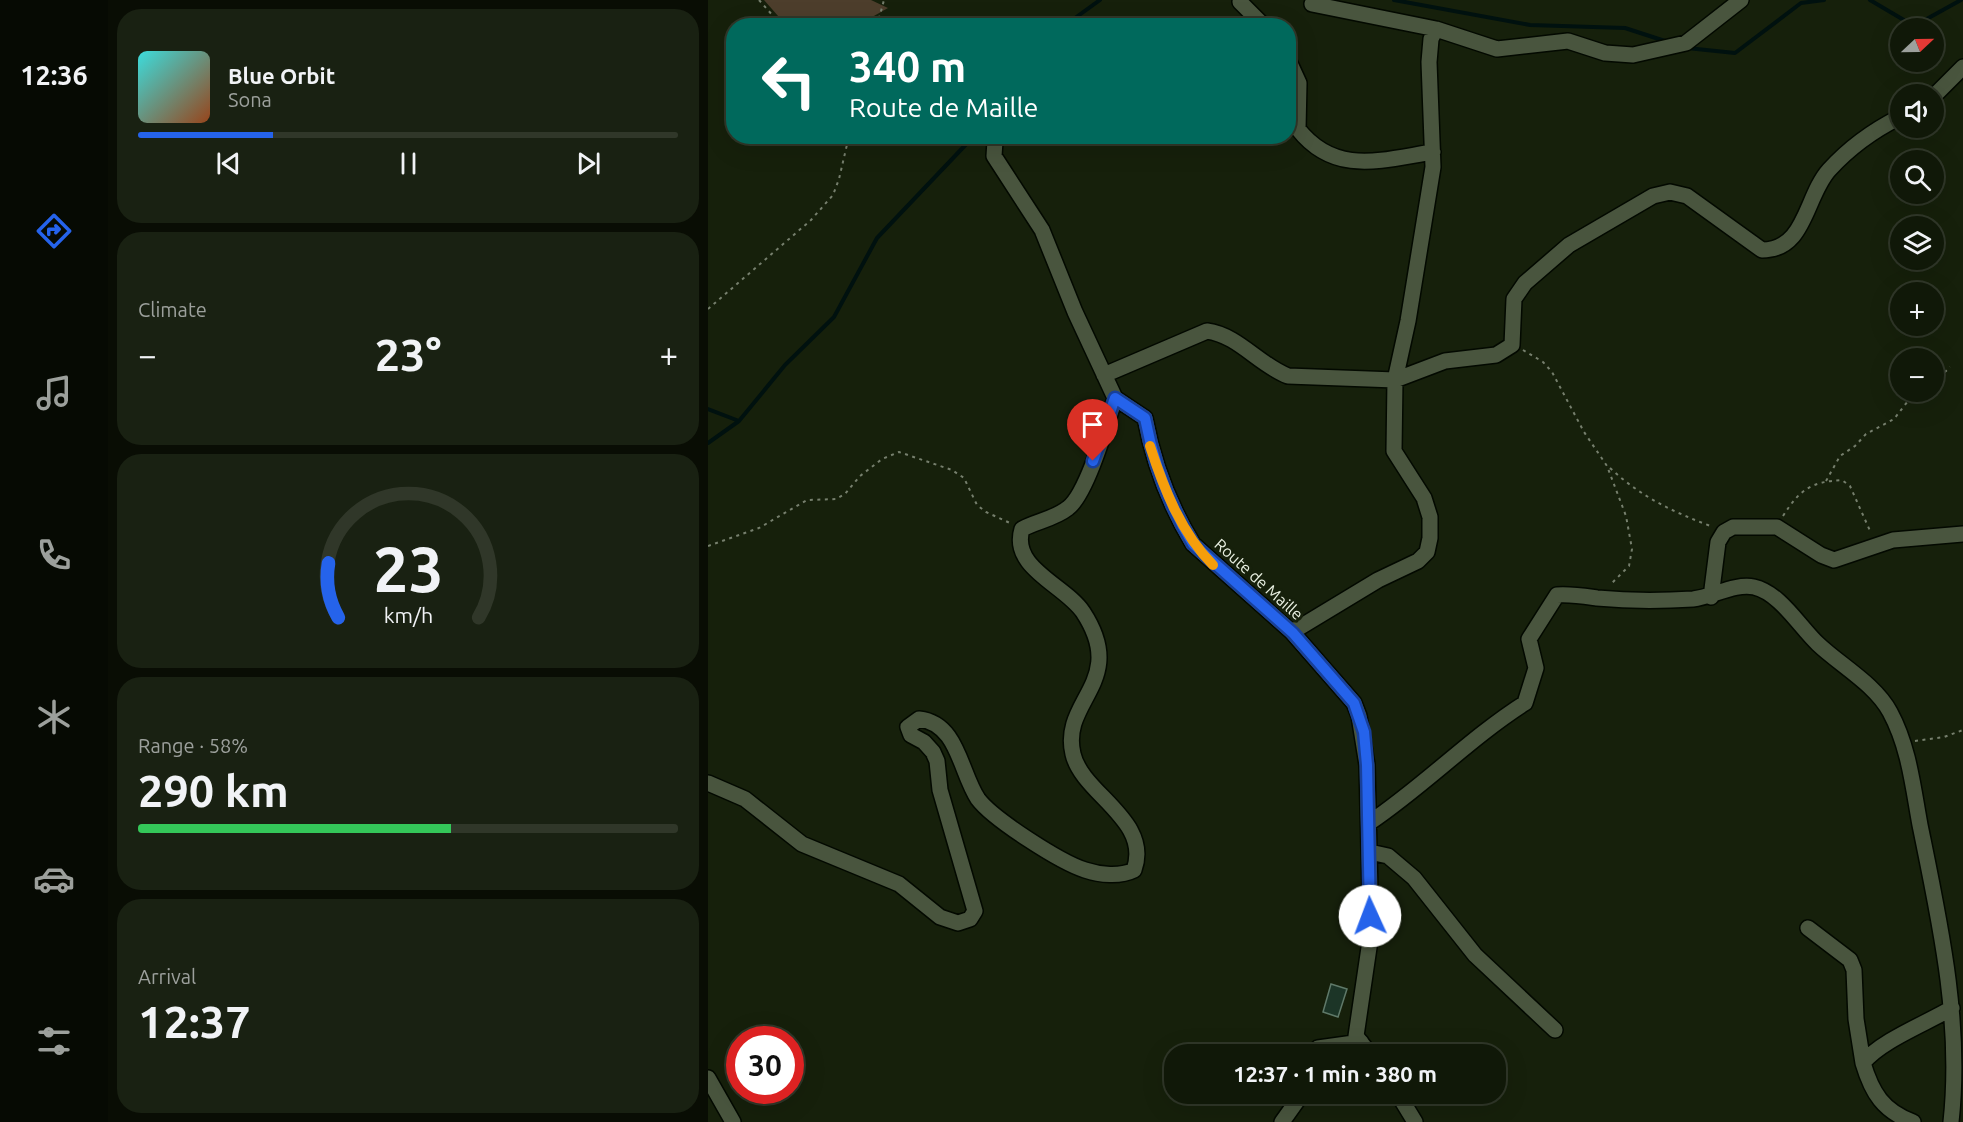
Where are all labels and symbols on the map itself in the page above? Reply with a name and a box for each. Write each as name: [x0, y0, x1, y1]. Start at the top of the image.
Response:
north arrow: [1890, 18, 1944, 72]
pin: [1067, 399, 1118, 461]
street label: Route de Maille: [1211, 535, 1307, 623]
position arrow: [1338, 884, 1402, 948]
speed limit sign: 30: [726, 1026, 804, 1104]

